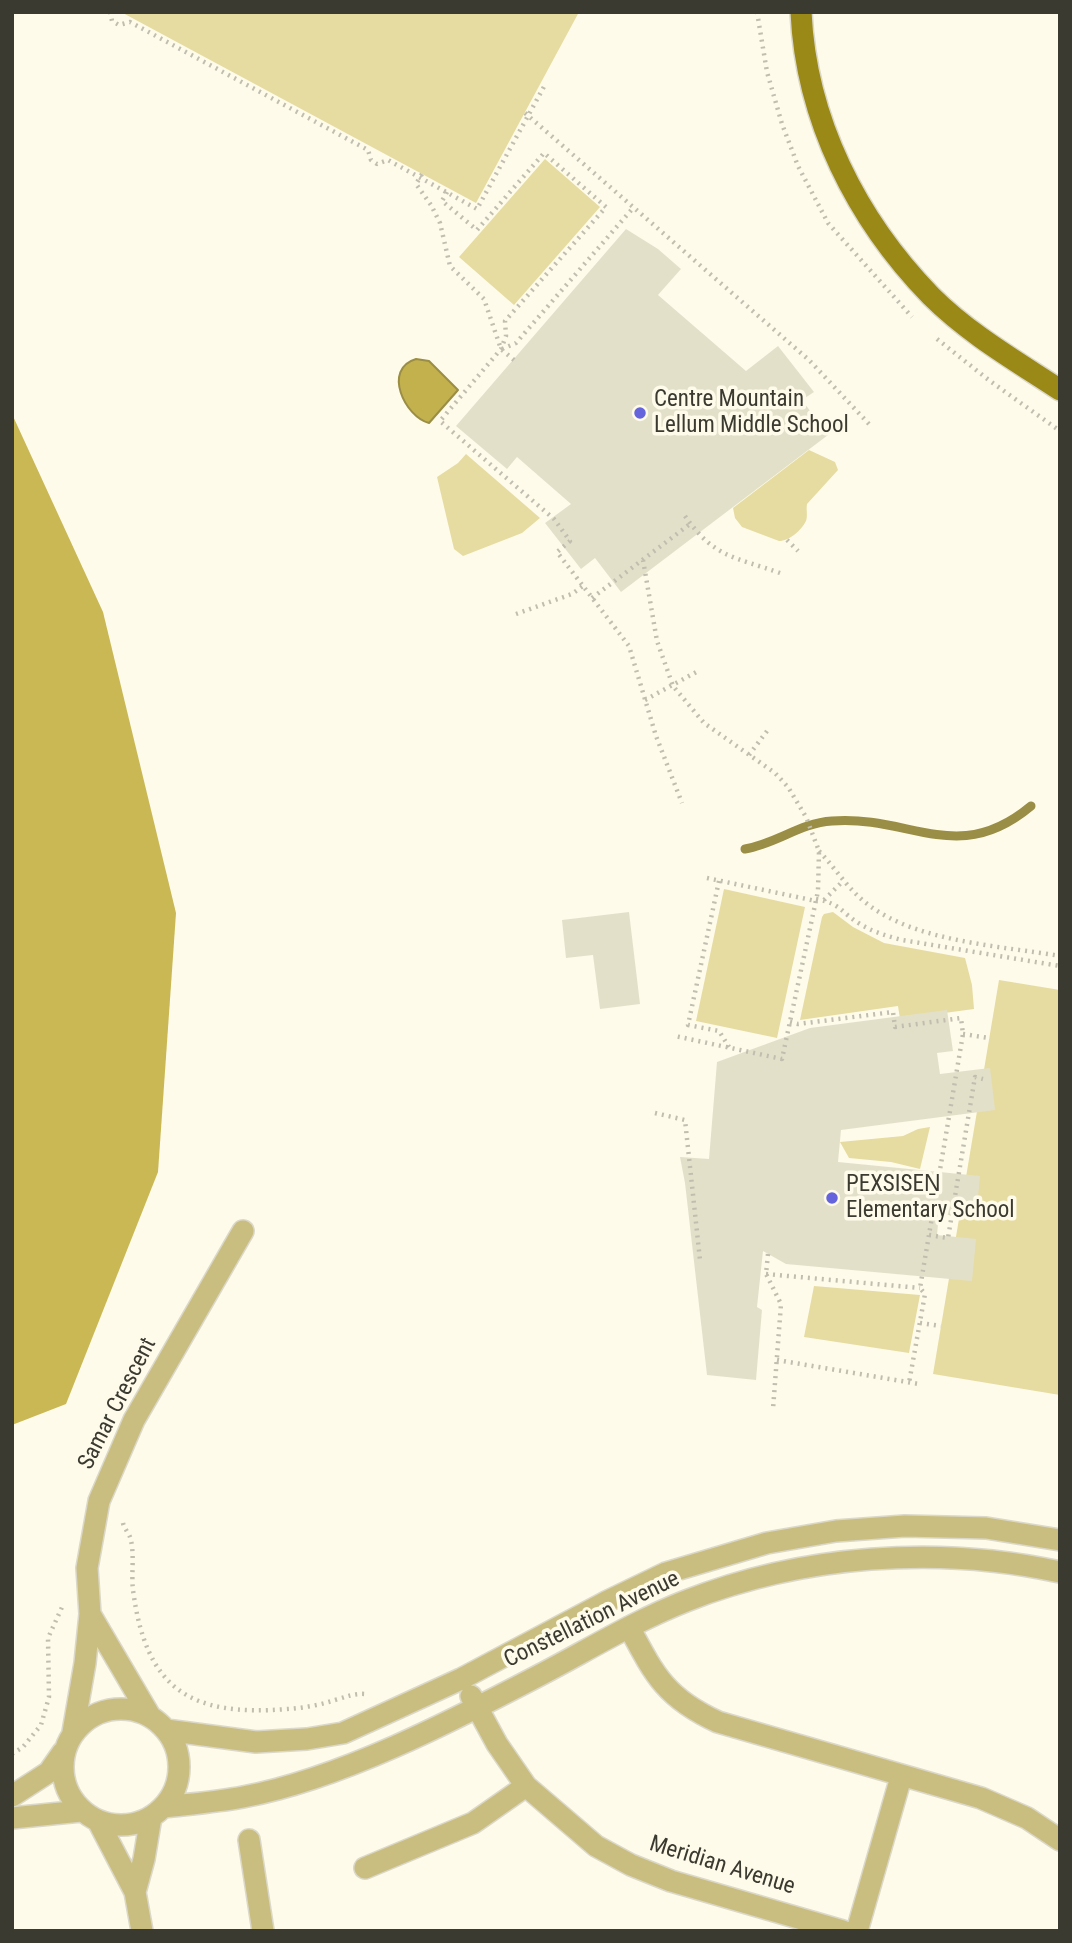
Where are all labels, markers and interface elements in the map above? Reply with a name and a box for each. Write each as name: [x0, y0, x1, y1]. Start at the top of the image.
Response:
place label: Centre Mountain Lellum Middle School: [654, 386, 849, 440]
marker: Centre Mountain Lellum Middle School: [632, 405, 648, 421]
place label: PEXSISEṈ Elementary School: [846, 1171, 1015, 1225]
marker: PEXSISEṈ Elementary School: [824, 1190, 840, 1206]
street label: Samar Crescent: [73, 1334, 163, 1474]
street label: Constellation Avenue: [500, 1566, 684, 1674]
street label: Meridian Avenue: [646, 1831, 798, 1901]

